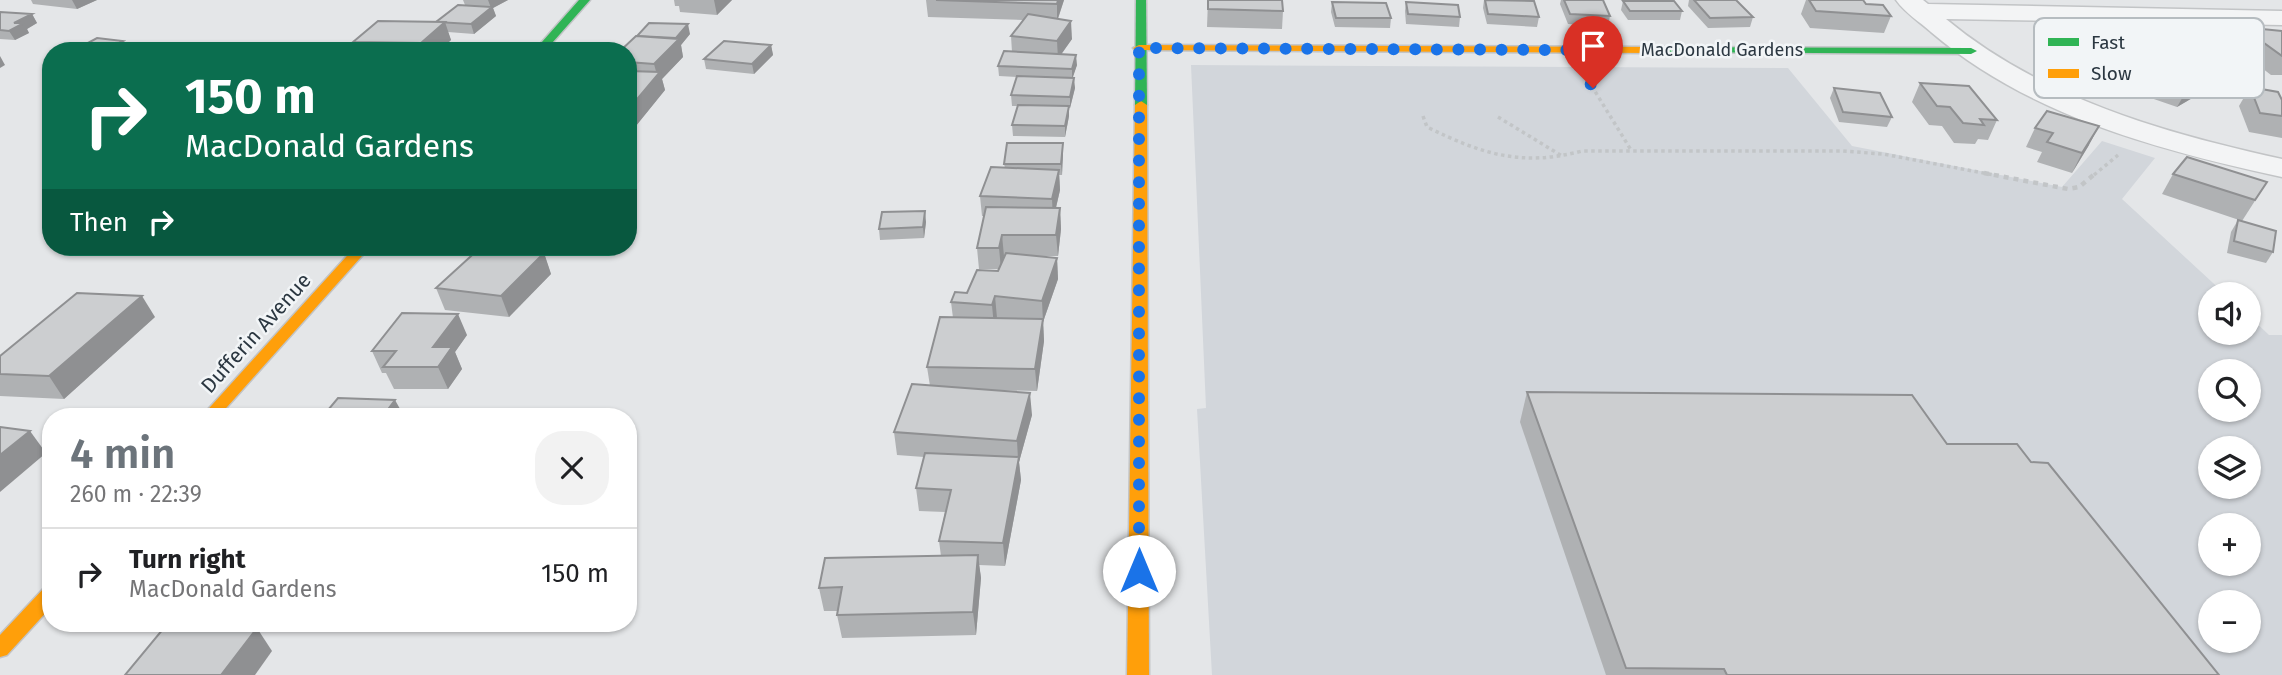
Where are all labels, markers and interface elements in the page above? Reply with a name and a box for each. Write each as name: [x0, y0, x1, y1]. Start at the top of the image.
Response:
pin: [1563, 16, 1623, 88]
legend: [2034, 18, 2264, 98]
icon: arrive: [1574, 27, 1612, 65]
text: Fast: [2091, 31, 2125, 54]
street label: MacDonald Gardens: [1641, 39, 1803, 61]
text: Slow: [2091, 62, 2132, 85]
text: 150 m: [185, 67, 316, 126]
icon: right: [70, 70, 161, 161]
text: MacDonald Gardens: [185, 127, 474, 165]
icon: right: [142, 203, 180, 241]
text: Then: [70, 207, 128, 238]
street label: Dufferin Avenue: [195, 268, 317, 398]
map controls: [2198, 282, 2261, 653]
button: sound: [2198, 282, 2261, 345]
button: search: [2198, 359, 2261, 422]
text: 4 min: [70, 429, 175, 479]
button: close: [535, 431, 609, 505]
button: layers: [2198, 436, 2261, 499]
text: 260 m · 22:39: [70, 480, 202, 508]
button: +: [2198, 513, 2261, 576]
position arrow: [1102, 534, 1176, 608]
text: Turn right: [129, 544, 246, 575]
icon: right: [70, 555, 108, 593]
text: 150 m: [541, 558, 609, 589]
text: MacDonald Gardens: [129, 575, 337, 603]
button: −: [2198, 590, 2261, 653]

